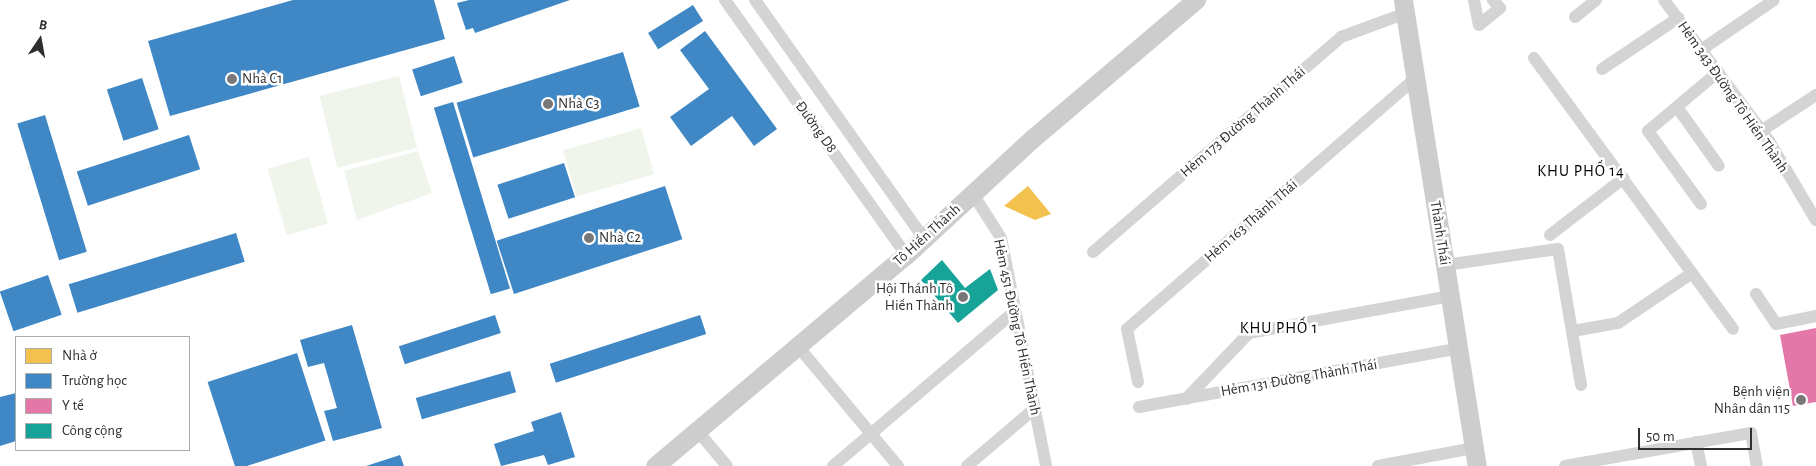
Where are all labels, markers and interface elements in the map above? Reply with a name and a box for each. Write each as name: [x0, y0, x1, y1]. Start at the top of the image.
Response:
north arrow: [15, 15, 65, 65]
text: B: [38, 18, 49, 33]
street label: Hẻm 343 Đường Tô Hiến Thành: [1674, 18, 1792, 176]
street label: Hẻm 173 Đường Thành Thái: [1177, 63, 1309, 181]
place label: Nhà C1: [242, 70, 282, 88]
marker: Nhà C1: [226, 73, 238, 85]
place label: Nhà C3: [558, 95, 599, 113]
marker: Nhà C3: [542, 98, 554, 110]
street label: Đường D8: [791, 98, 841, 156]
district label: KHU PHỐ 14: [1536, 161, 1626, 181]
street label: Hẻm 163 Thành Thái: [1201, 176, 1301, 266]
street label: Thành Thái: [1426, 199, 1454, 267]
street label: Tô Hiến Thành: [890, 200, 964, 270]
place label: Nhà C2: [599, 229, 641, 247]
marker: Nhà C2: [583, 232, 595, 244]
street label: Hẻm 451 Đường Tô Hiến Thành: [989, 237, 1045, 417]
place label: Hội Thánh Tô Hiến Thành: [876, 279, 953, 314]
marker: Hội Thánh Tô Hiến Thành: [957, 291, 969, 303]
district label: KHU PHỐ 1: [1239, 318, 1319, 338]
legend: [15, 336, 190, 451]
text: Nhà ở: [62, 348, 97, 363]
street label: Hẻm 131 Đường Thành Thái: [1219, 355, 1379, 401]
text: Trường học: [62, 373, 127, 388]
place label: Bệnh viện Nhân dân 115: [1714, 382, 1790, 417]
marker: Bệnh viện Nhân dân 115: [1794, 393, 1808, 407]
text: Y tế: [62, 398, 84, 413]
scale bar: [1641, 418, 1755, 450]
text: Công cộng: [62, 423, 122, 438]
text: 50 m: [1646, 429, 1675, 444]

